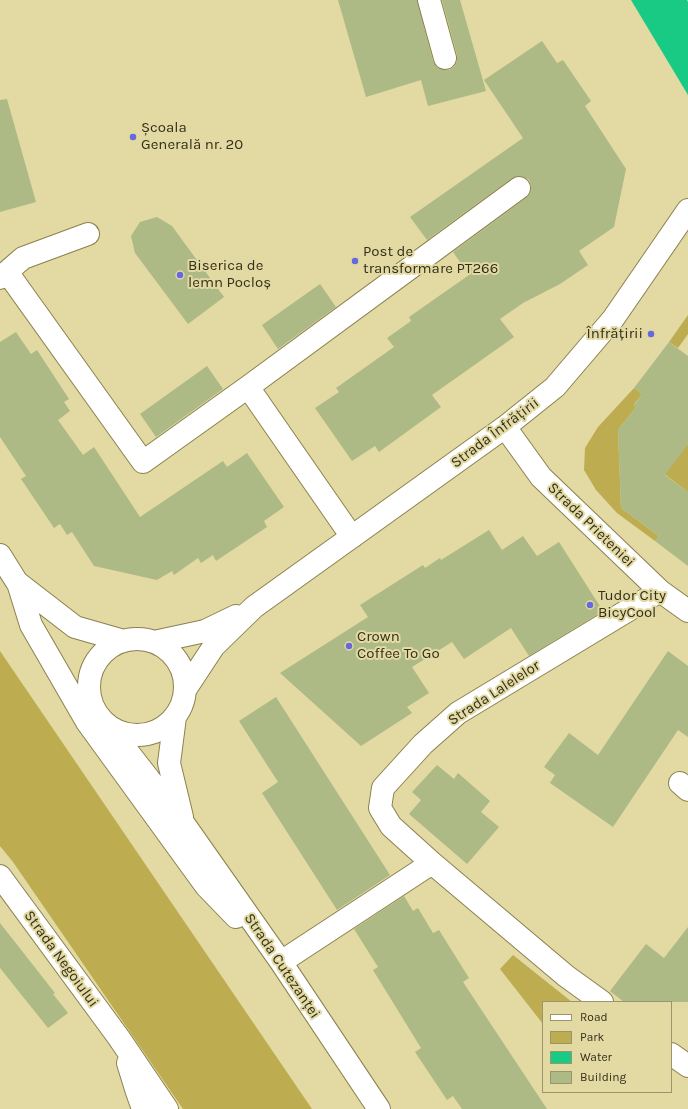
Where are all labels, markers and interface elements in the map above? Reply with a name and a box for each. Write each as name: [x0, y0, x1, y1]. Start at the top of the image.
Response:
place label: Școala Generală nr. 20: [141, 119, 243, 154]
marker: Școala Generală nr. 20: [128, 132, 138, 142]
place label: Post de transformare PT266: [363, 243, 498, 278]
marker: Post de transformare PT266: [350, 256, 360, 266]
place label: Biserica de lemn Pocloș: [188, 257, 271, 292]
marker: Biserica de lemn Pocloș: [175, 270, 185, 280]
place label: Înfrățirii: [586, 325, 643, 343]
marker: Înfrățirii: [646, 329, 656, 339]
street label: Strada Înfrățirii: [447, 394, 543, 472]
street label: Strada Prieteniei: [544, 479, 638, 571]
place label: Tudor City BicyCool: [598, 587, 666, 622]
marker: Tudor City BicyCool: [585, 600, 595, 610]
place label: Crown Coffee To Go: [357, 628, 440, 663]
marker: Crown Coffee To Go: [344, 641, 354, 651]
street label: Strada Lalelelor: [445, 657, 543, 729]
street label: Strada Negoiului: [20, 907, 102, 1011]
street label: Strada Cutezanței: [240, 910, 324, 1022]
legend: [542, 1001, 672, 1093]
text: Road: [580, 1010, 608, 1024]
text: Park: [580, 1030, 604, 1044]
text: Water: [580, 1050, 612, 1064]
text: Building: [580, 1070, 626, 1084]

